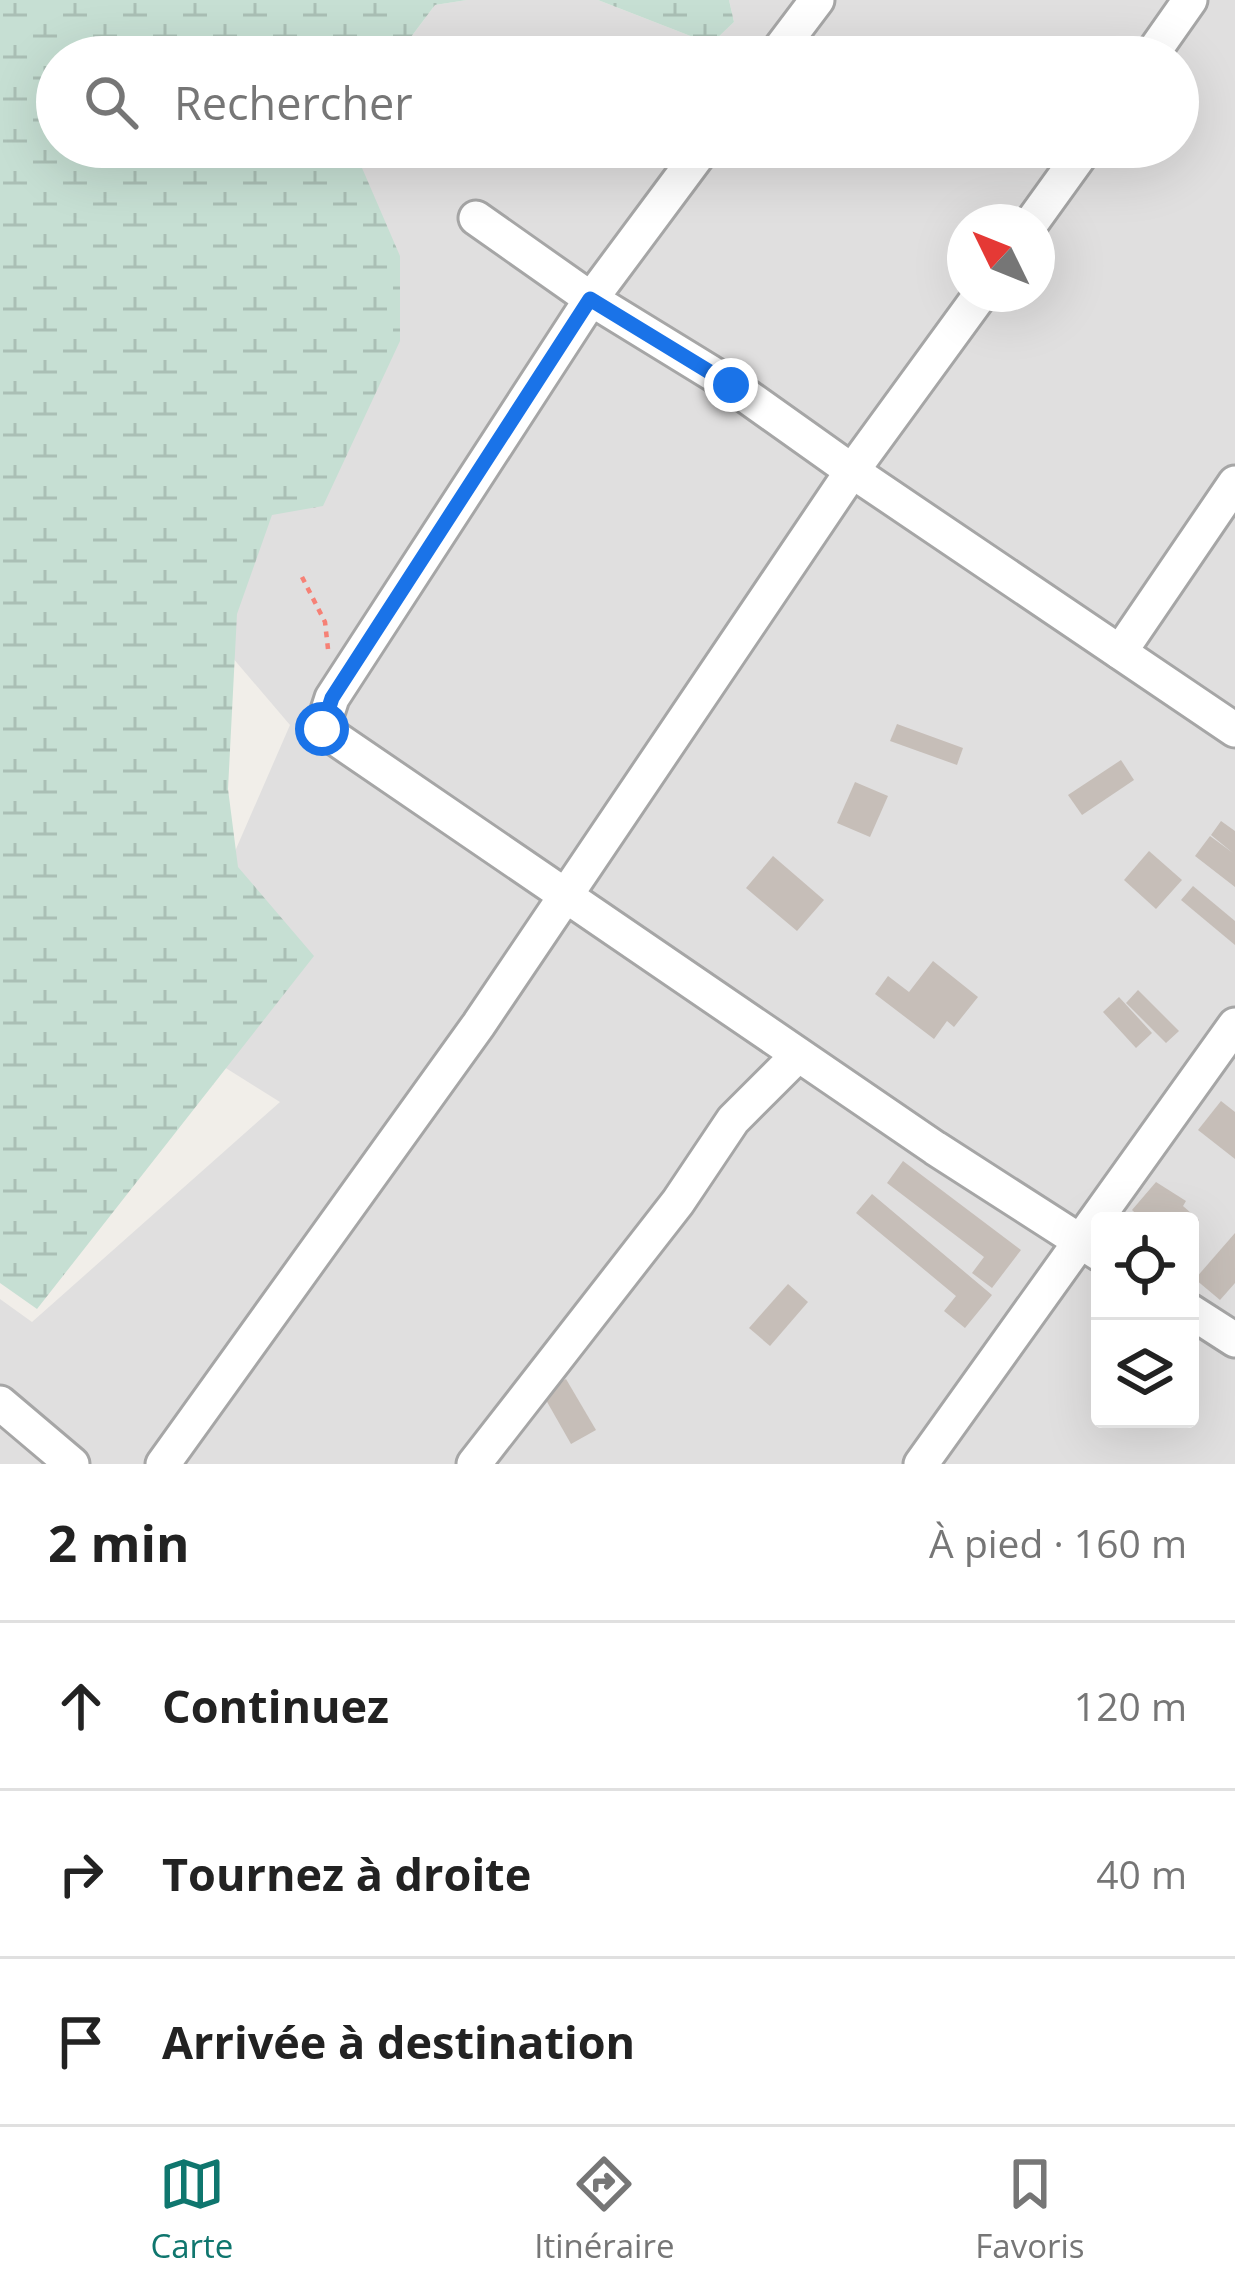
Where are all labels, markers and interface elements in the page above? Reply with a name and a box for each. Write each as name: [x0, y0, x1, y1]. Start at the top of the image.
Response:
search box: [36, 36, 1199, 168]
icon: search: [78, 69, 144, 135]
text: Rechercher: [174, 72, 413, 133]
north arrow: [947, 204, 1055, 312]
route end: [704, 358, 758, 412]
route start: [295, 702, 349, 756]
map controls: [1091, 1212, 1199, 1428]
button: locate: [1091, 1212, 1199, 1320]
button: layers: [1091, 1320, 1199, 1428]
text: 2 min: [48, 1507, 190, 1577]
text: À pied · 160 m: [929, 1516, 1187, 1569]
icon: ahead: [48, 1673, 114, 1739]
text: Continuez: [162, 1675, 389, 1736]
text: 120 m: [1074, 1679, 1187, 1732]
icon: right: [48, 1841, 114, 1907]
text: Tournez à droite: [162, 1843, 531, 1904]
text: 40 m: [1096, 1847, 1187, 1900]
icon: arrive: [48, 2009, 114, 2075]
text: Arrivée à destination: [162, 2011, 635, 2072]
tab: Carte: [150, 2151, 233, 2268]
tab: Itinéraire: [534, 2151, 674, 2268]
tab: Favoris: [975, 2151, 1085, 2268]

